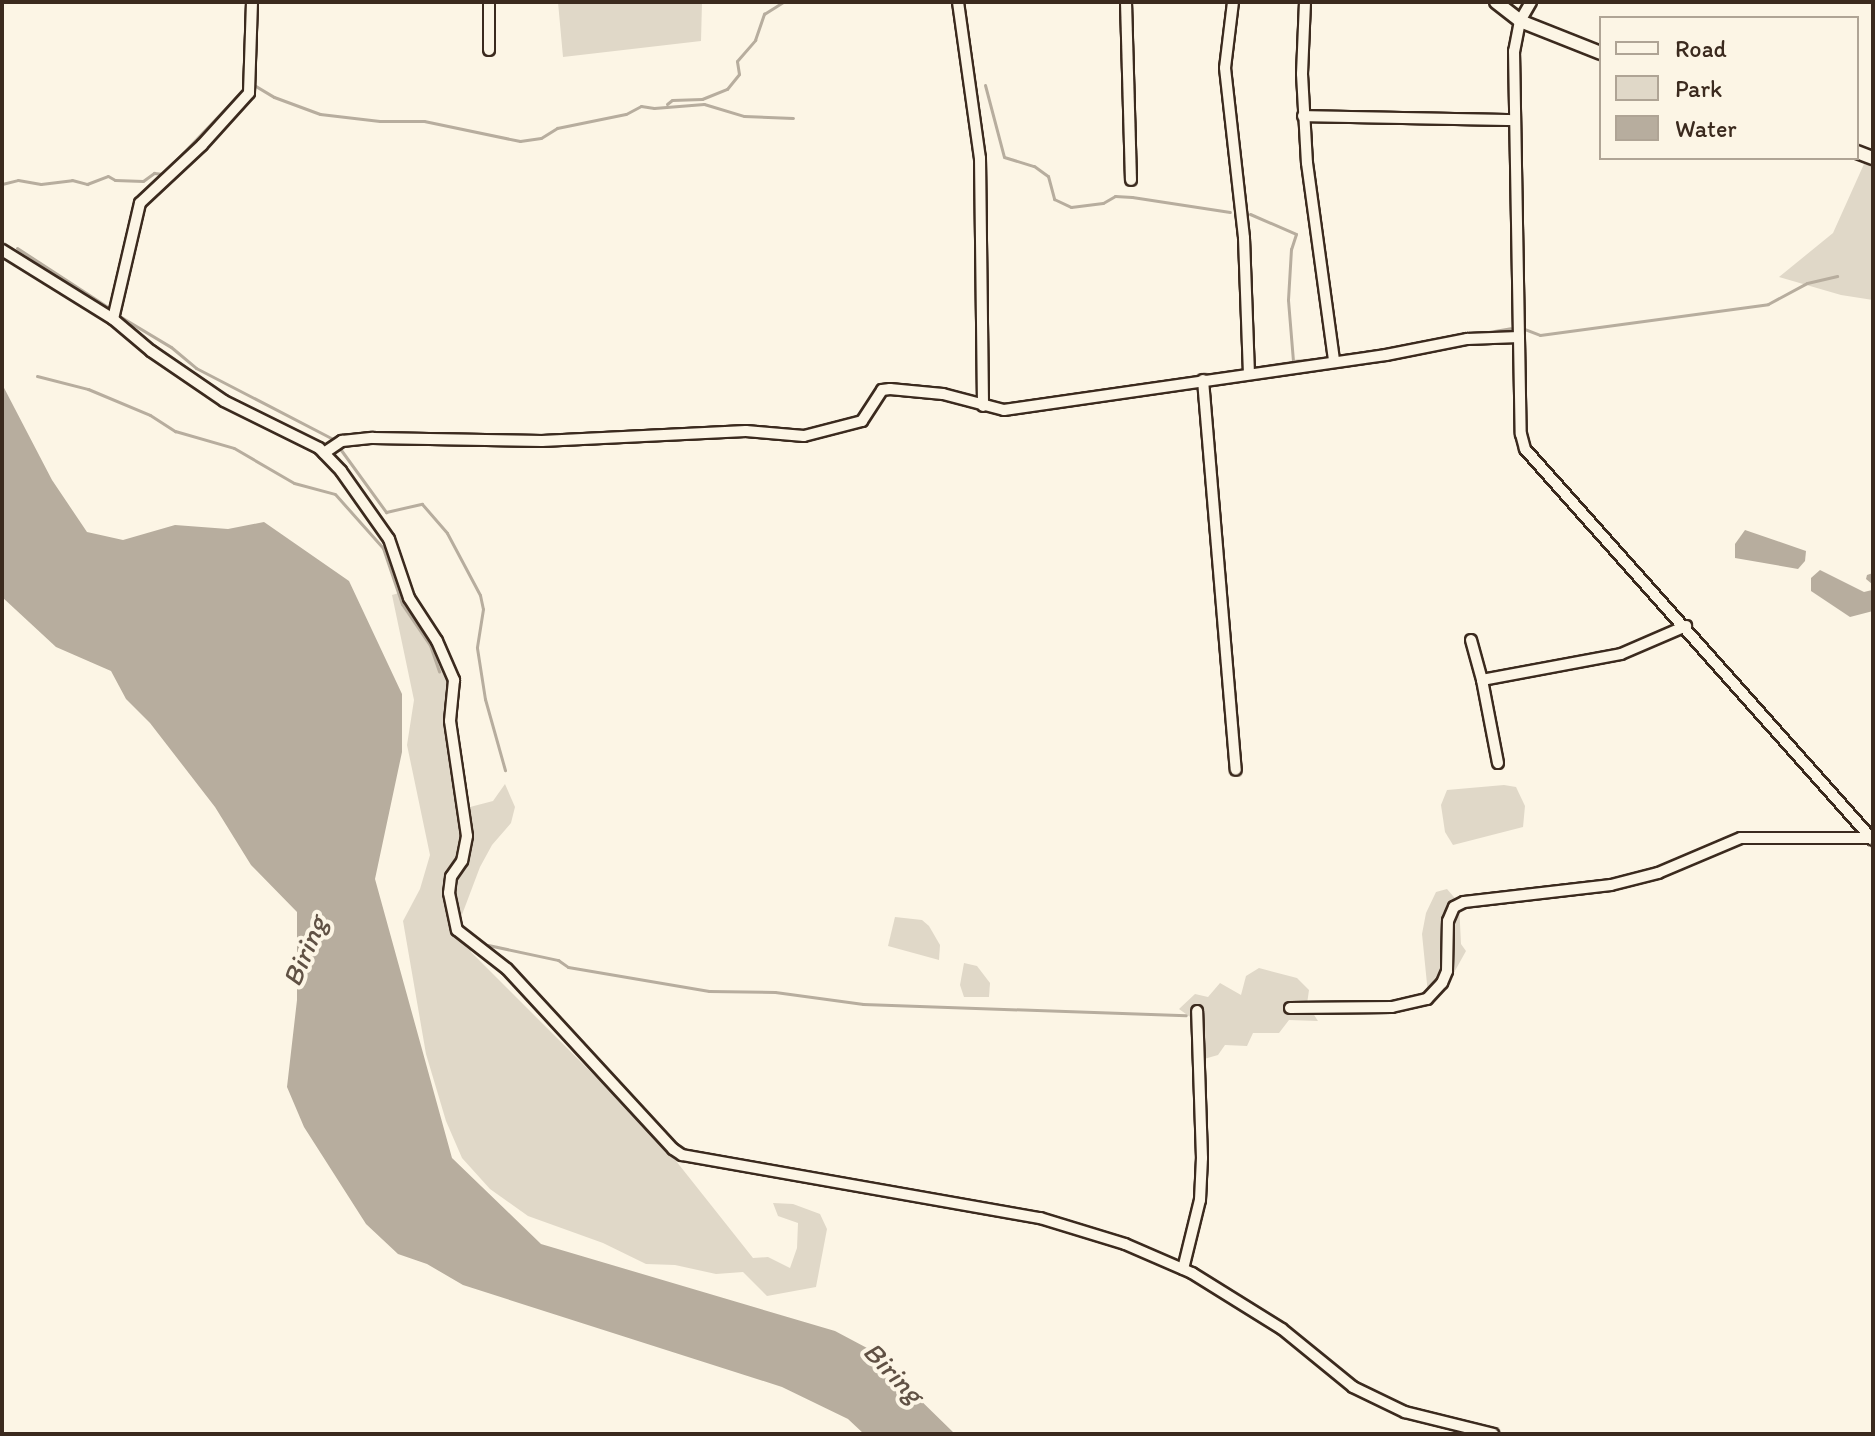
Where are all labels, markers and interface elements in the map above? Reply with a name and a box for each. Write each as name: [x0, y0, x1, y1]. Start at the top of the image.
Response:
legend: [1599, 16, 1859, 160]
text: Road: [1675, 34, 1727, 63]
text: Park: [1675, 74, 1722, 103]
text: Water: [1675, 114, 1737, 143]
water label: Biring: [274, 911, 334, 991]
water label: Biring: [857, 1334, 931, 1410]

